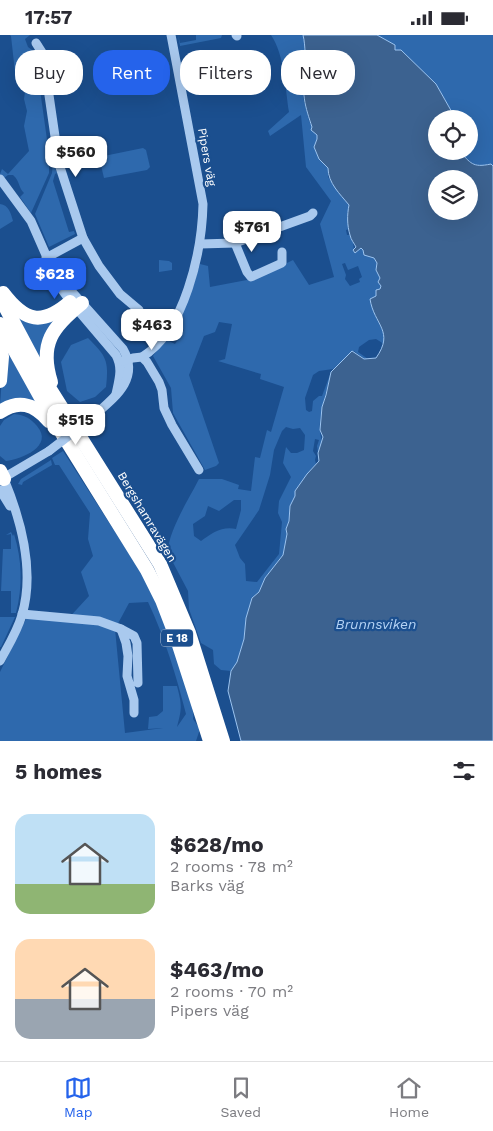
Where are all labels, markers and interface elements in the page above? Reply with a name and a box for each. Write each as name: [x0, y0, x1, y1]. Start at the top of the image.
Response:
text: 17:57: [25, 6, 72, 29]
chip: Buy: [15, 50, 83, 95]
chip: Rent: [93, 50, 170, 95]
chip: Filters: [180, 50, 271, 95]
chip: New: [281, 50, 355, 95]
map controls: [428, 110, 478, 220]
button: locate: [428, 110, 478, 160]
street label: Pipers väg: [195, 127, 219, 188]
pin: $560: [46, 135, 106, 178]
text: $560: [56, 142, 96, 161]
button: layers: [428, 170, 478, 220]
pin: $761: [222, 211, 282, 253]
text: $761: [234, 217, 270, 236]
pin: $628: [25, 257, 85, 300]
text: $628: [35, 264, 75, 283]
pin: $463: [122, 309, 182, 351]
text: $463: [132, 315, 172, 334]
pin: $515: [46, 403, 106, 446]
text: $515: [58, 410, 94, 429]
street label: Bergshamravägen: [115, 469, 179, 565]
water label: Brunnsviken: [336, 616, 416, 632]
road number: E 18: [161, 629, 193, 647]
icon: filters: [450, 757, 478, 785]
text: 5 homes: [15, 759, 102, 784]
text: $628/mo: [170, 832, 264, 857]
icon: home: [55, 834, 115, 894]
text: 2 rooms · 78 m²: [170, 857, 293, 876]
text: Barks väg: [170, 876, 244, 895]
text: $463/mo: [170, 957, 264, 982]
icon: home: [55, 959, 115, 1019]
text: 2 rooms · 70 m²: [170, 982, 293, 1001]
text: Pipers väg: [170, 1001, 249, 1020]
tab: Map: [64, 1074, 93, 1120]
tab: Saved: [220, 1074, 261, 1120]
tab: Home: [389, 1074, 429, 1120]

